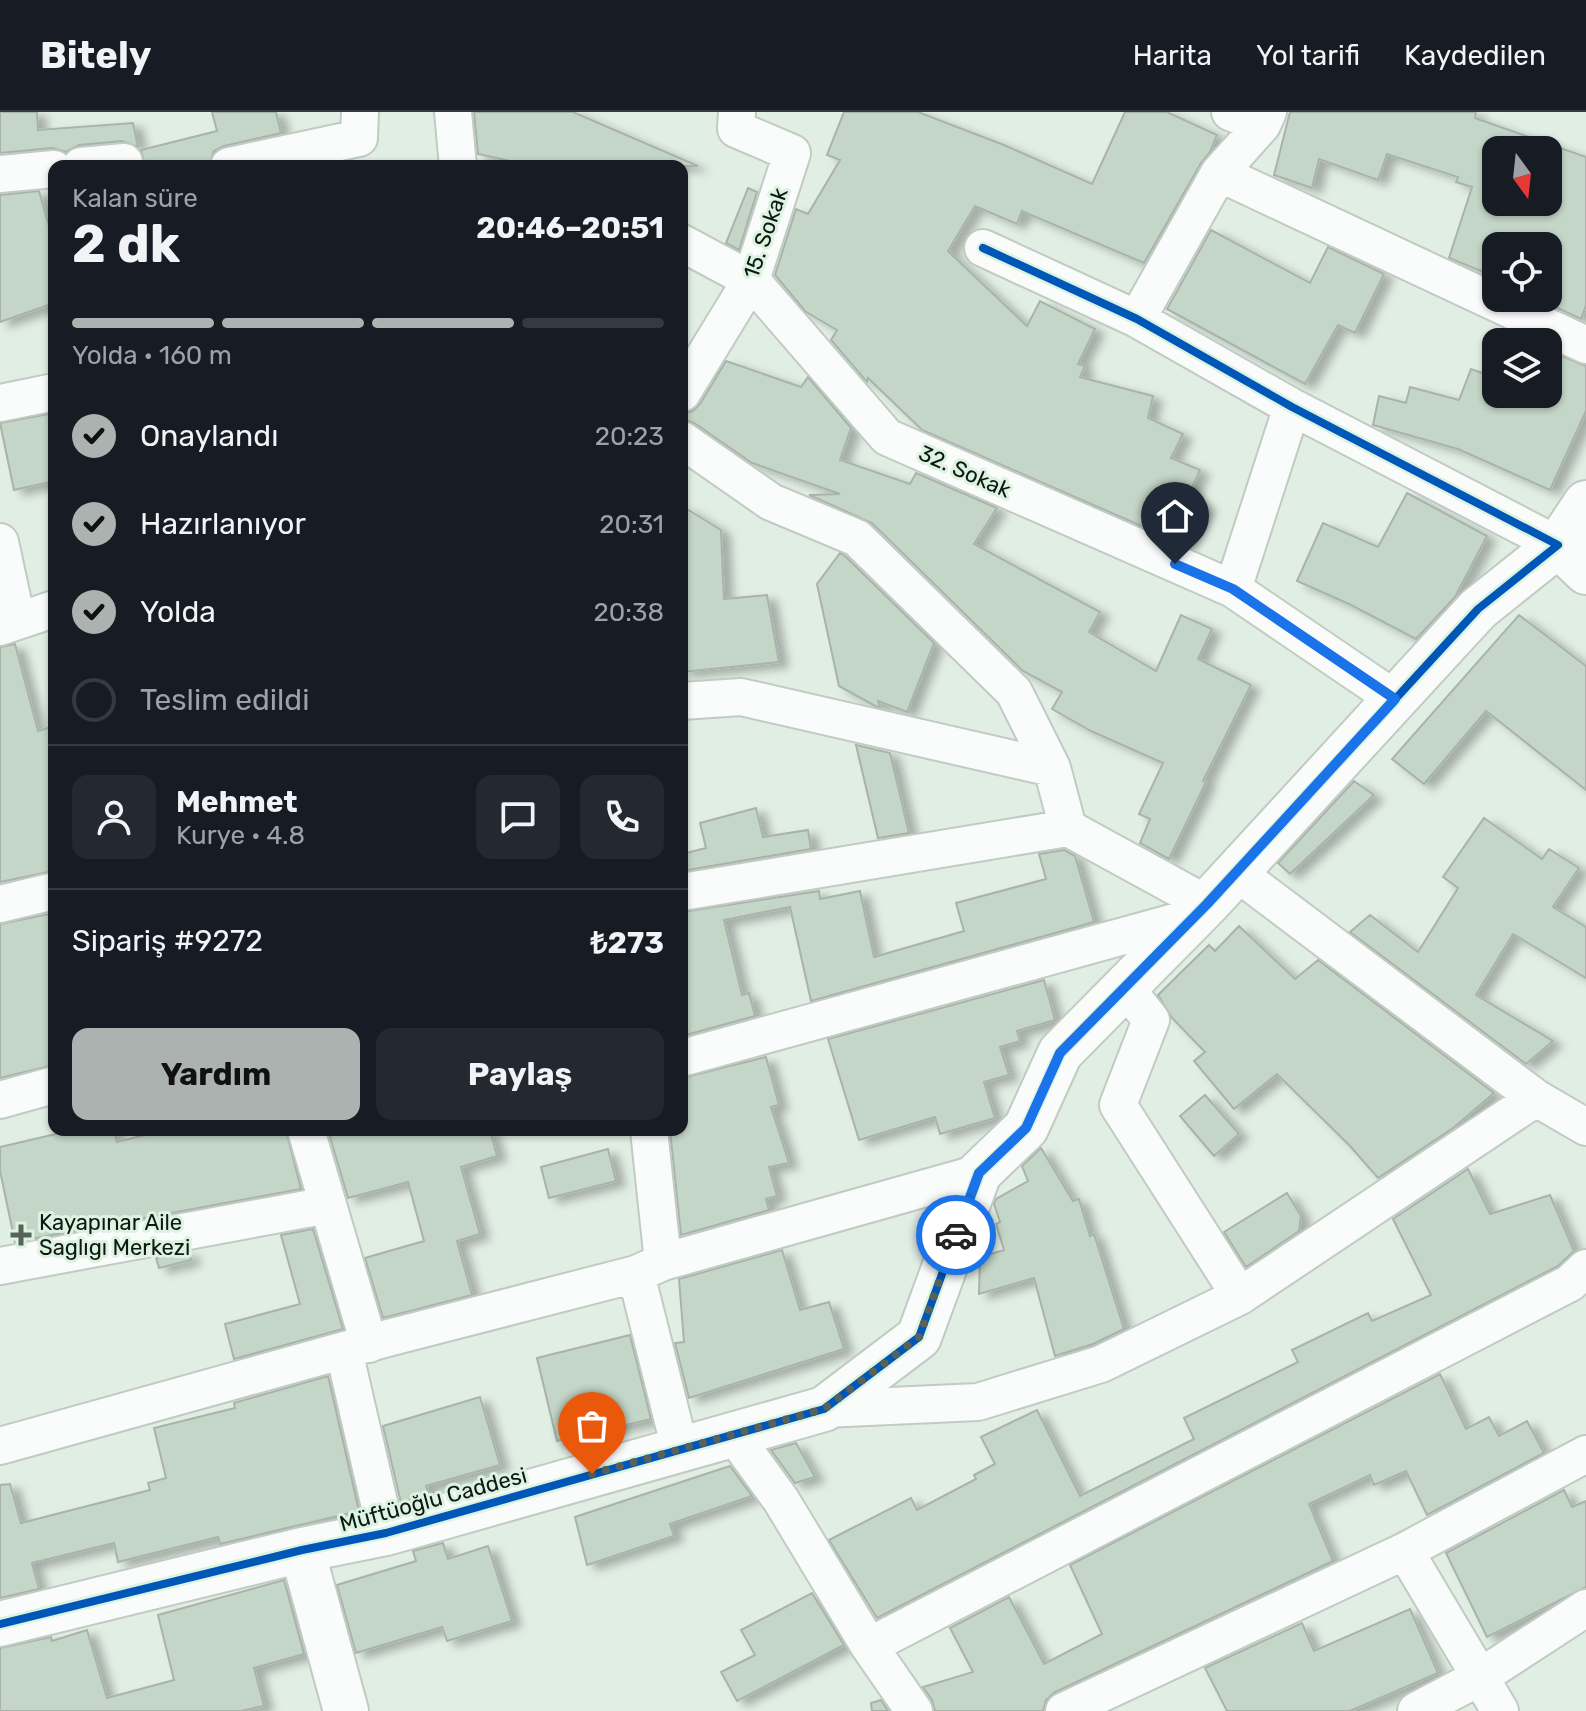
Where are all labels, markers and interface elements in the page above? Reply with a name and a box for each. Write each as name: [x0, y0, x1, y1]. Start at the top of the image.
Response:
text: Bitely: [40, 32, 152, 78]
text: Harita: [1133, 39, 1212, 72]
text: Yol tarifi: [1256, 39, 1360, 72]
text: Kaydedilen: [1404, 39, 1546, 72]
north arrow: [1482, 136, 1562, 216]
map controls: [1482, 136, 1562, 408]
text: Kalan süre: [72, 183, 198, 214]
street label: 15. Sokak: [737, 184, 794, 282]
text: 20:46–20:51: [476, 210, 664, 246]
text: 2 dk: [72, 213, 180, 275]
button: locate: [1482, 232, 1562, 312]
button: layers: [1482, 328, 1562, 408]
text: Yolda · 160 m: [72, 340, 232, 371]
icon: check: [72, 414, 116, 458]
text: Onaylandı: [140, 418, 278, 454]
text: 20:23: [595, 421, 664, 452]
street label: 32. Sokak: [915, 439, 1016, 504]
pin: [1141, 482, 1209, 564]
icon: home: [1153, 494, 1197, 538]
icon: check: [72, 502, 116, 546]
text: Hazırlanıyor: [140, 506, 306, 542]
text: 20:31: [599, 509, 664, 540]
icon: check: [72, 590, 116, 634]
text: Yolda: [140, 594, 216, 630]
text: 20:38: [593, 597, 664, 628]
text: Teslim edildi: [140, 682, 309, 718]
button: person: [72, 775, 156, 859]
button: chat: [476, 775, 560, 859]
button: phone: [580, 775, 664, 859]
text: Mehmet: [176, 784, 297, 820]
text: Kurye · 4.8: [176, 820, 305, 851]
text: Sipariş #9272: [72, 923, 263, 959]
text: ₺273: [590, 925, 664, 961]
button: Yardım: [72, 1028, 360, 1120]
button: Paylaş: [376, 1028, 664, 1120]
courier: [916, 1195, 996, 1275]
place label: Kayapınar Aile Saglıgı Merkezi: [39, 1209, 190, 1261]
icon: car: [934, 1213, 978, 1257]
marker: Kayapınar Aile Saglıgı Merkezi: [10, 1224, 32, 1246]
pin: [558, 1392, 626, 1474]
icon: bag: [570, 1404, 614, 1448]
street label: Müftüoğlu Caddesi: [337, 1462, 530, 1537]

